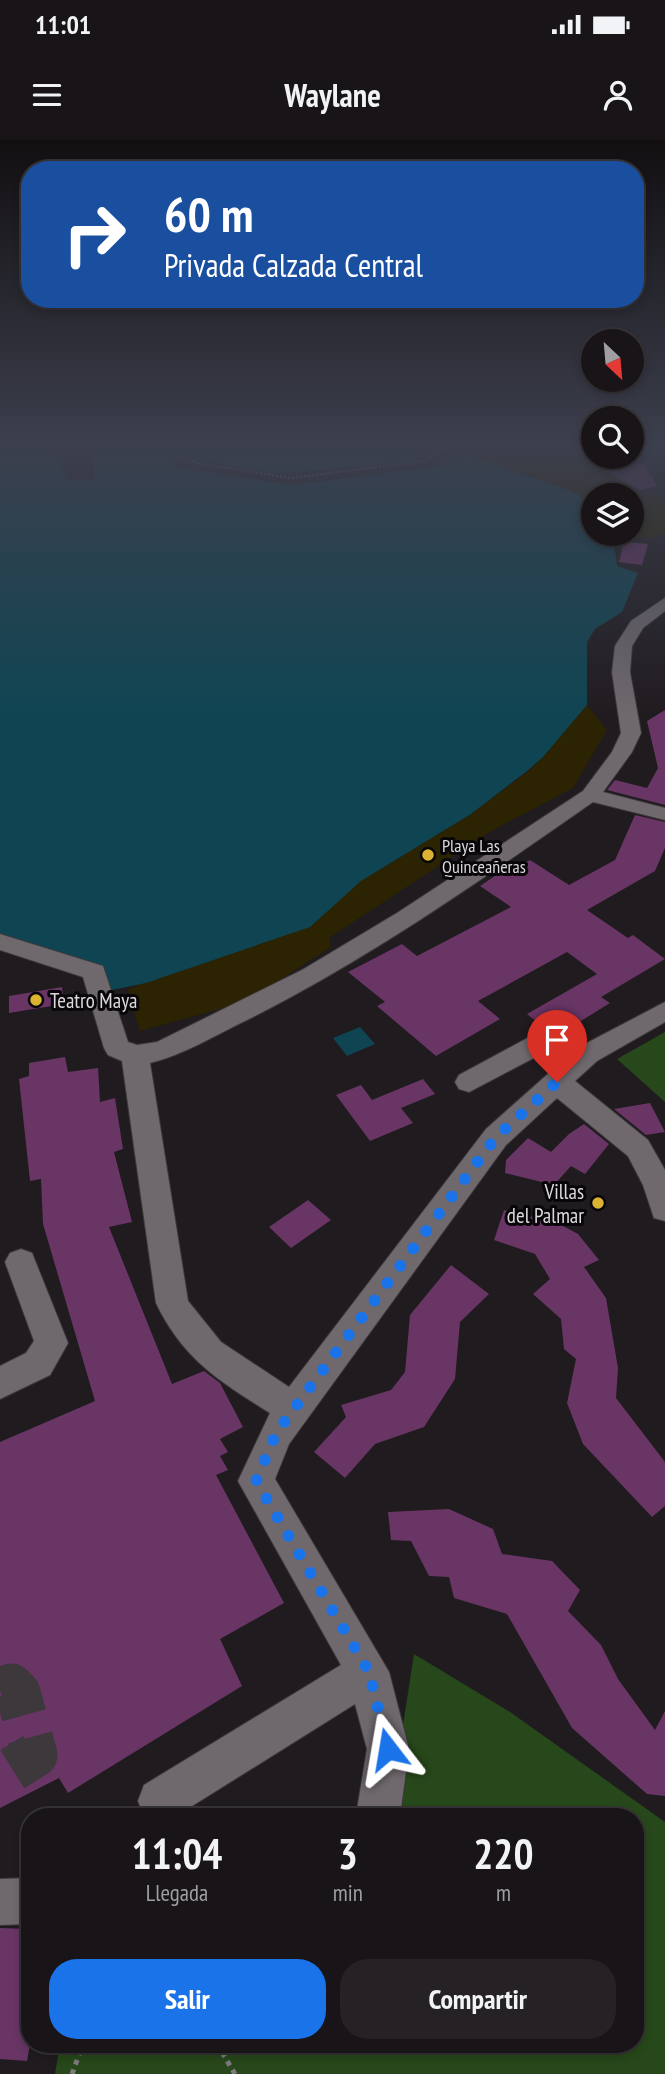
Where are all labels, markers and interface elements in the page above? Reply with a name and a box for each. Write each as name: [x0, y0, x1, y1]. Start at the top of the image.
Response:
text: 11:01: [35, 8, 91, 41]
text: Waylane: [284, 74, 381, 116]
icon: menu: [28, 76, 66, 114]
icon: person: [599, 76, 637, 114]
text: 60 m: [164, 182, 253, 246]
icon: right: [49, 189, 140, 280]
text: Privada Calzada Central: [164, 244, 423, 286]
north arrow: [581, 329, 644, 392]
map controls: [581, 329, 644, 546]
button: search: [581, 406, 644, 469]
button: layers: [581, 483, 644, 546]
place label: Playa Las Quinceañeras: [442, 834, 526, 878]
marker: Playa Las Quinceañeras: [420, 847, 436, 863]
place label: Teatro Maya: [50, 987, 137, 1014]
marker: Teatro Maya: [28, 992, 44, 1008]
pin: [527, 1010, 587, 1082]
icon: arrive: [538, 1021, 576, 1059]
place label: Villas del Palmar: [507, 1178, 584, 1229]
marker: Villas del Palmar: [590, 1195, 606, 1211]
position arrow: [351, 1712, 425, 1786]
text: 11:04: [131, 1826, 222, 1881]
text: 3: [338, 1826, 358, 1881]
text: 220: [473, 1826, 534, 1881]
text: Llegada: [146, 1878, 208, 1907]
text: min: [333, 1878, 363, 1907]
text: m: [496, 1878, 511, 1907]
button: Salir: [49, 1959, 326, 2039]
button: Compartir: [340, 1959, 616, 2039]

